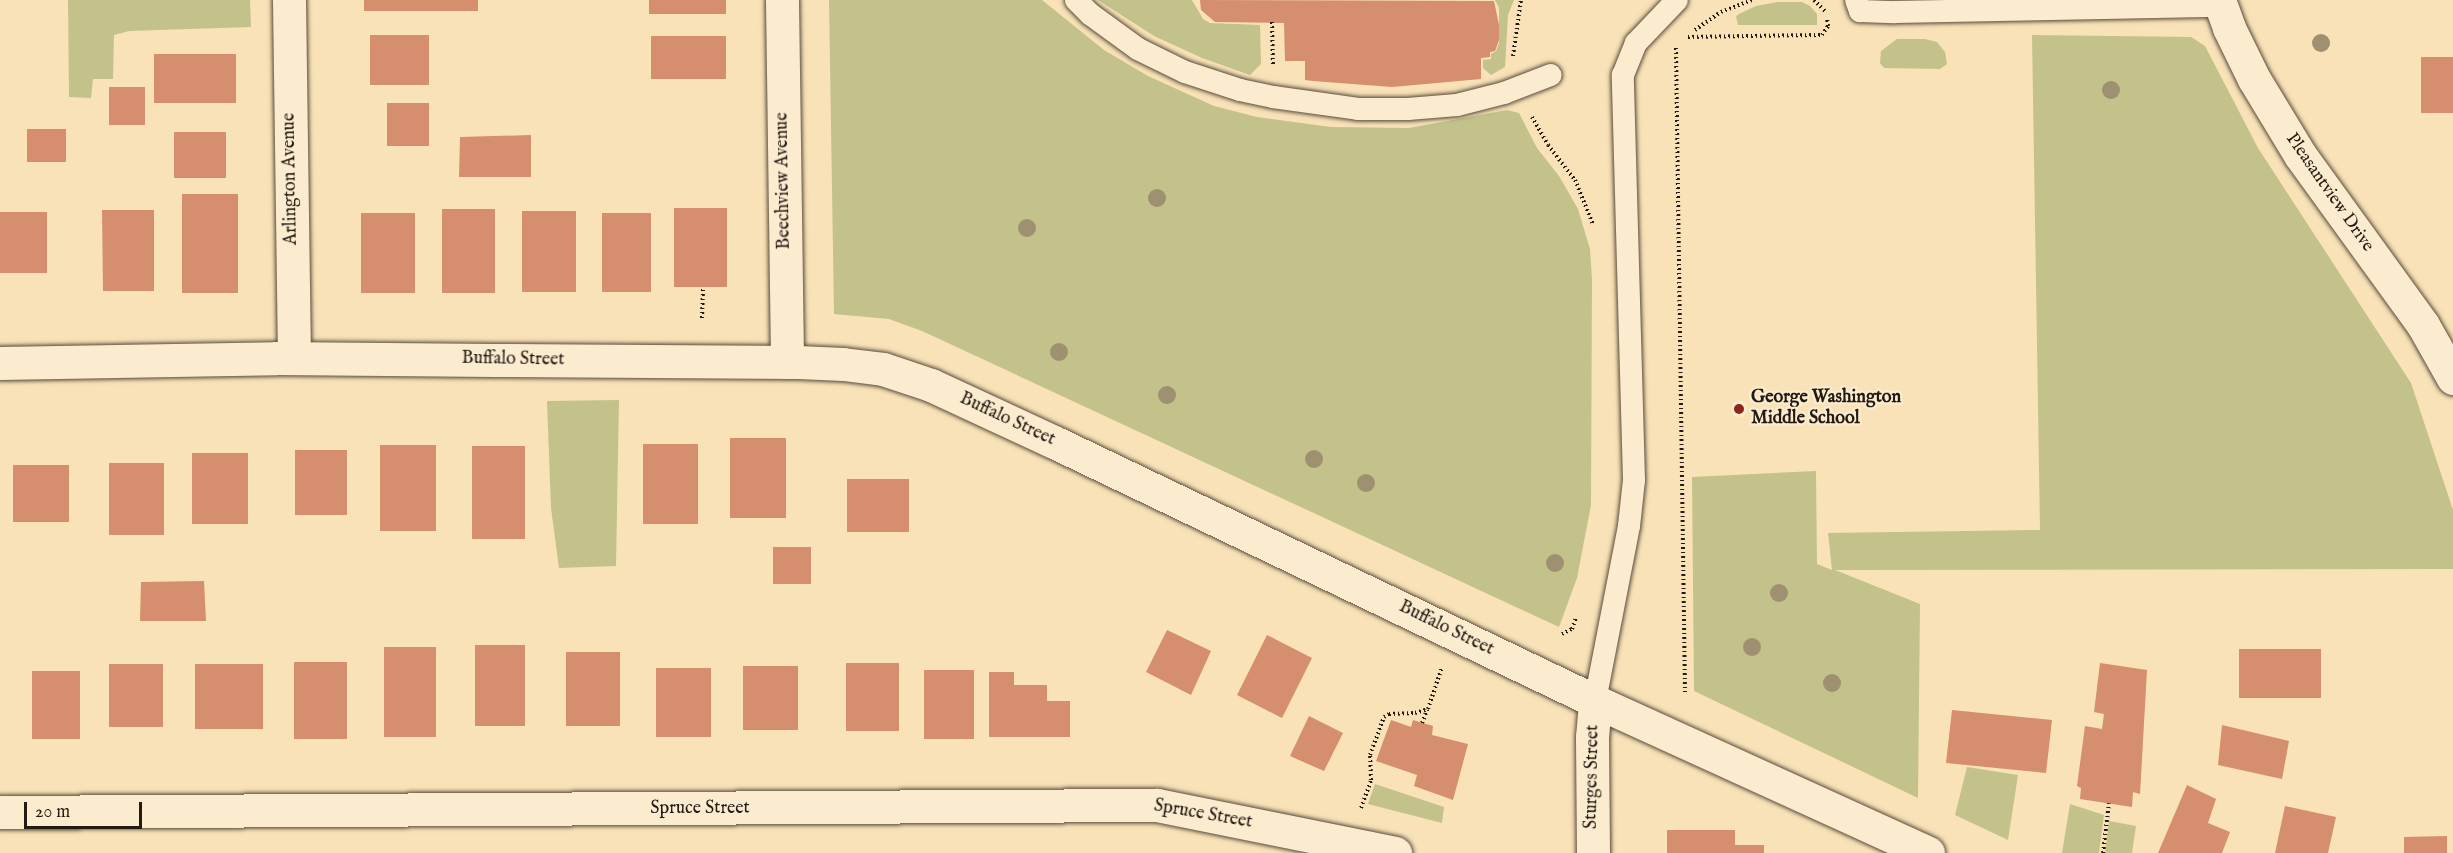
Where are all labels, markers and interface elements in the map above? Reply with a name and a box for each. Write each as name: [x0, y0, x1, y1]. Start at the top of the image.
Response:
street label: Beechview Avenue: [772, 112, 796, 250]
street label: Arlington Avenue: [279, 113, 303, 245]
street label: Pleasantview Drive: [2280, 130, 2378, 256]
street label: Buffalo Street: [461, 348, 565, 372]
street label: Buffalo Street: [956, 388, 1058, 452]
place label: George Washington Middle School: [1751, 388, 1901, 430]
marker: George Washington Middle School: [1732, 402, 1746, 416]
street label: Buffalo Street: [1395, 597, 1497, 661]
street label: Sturges Street: [1581, 725, 1605, 829]
scale bar: [27, 790, 146, 828]
street label: Spruce Street: [1152, 796, 1254, 834]
street label: Spruce Street: [650, 798, 750, 820]
text: 20 m: [35, 801, 70, 824]

